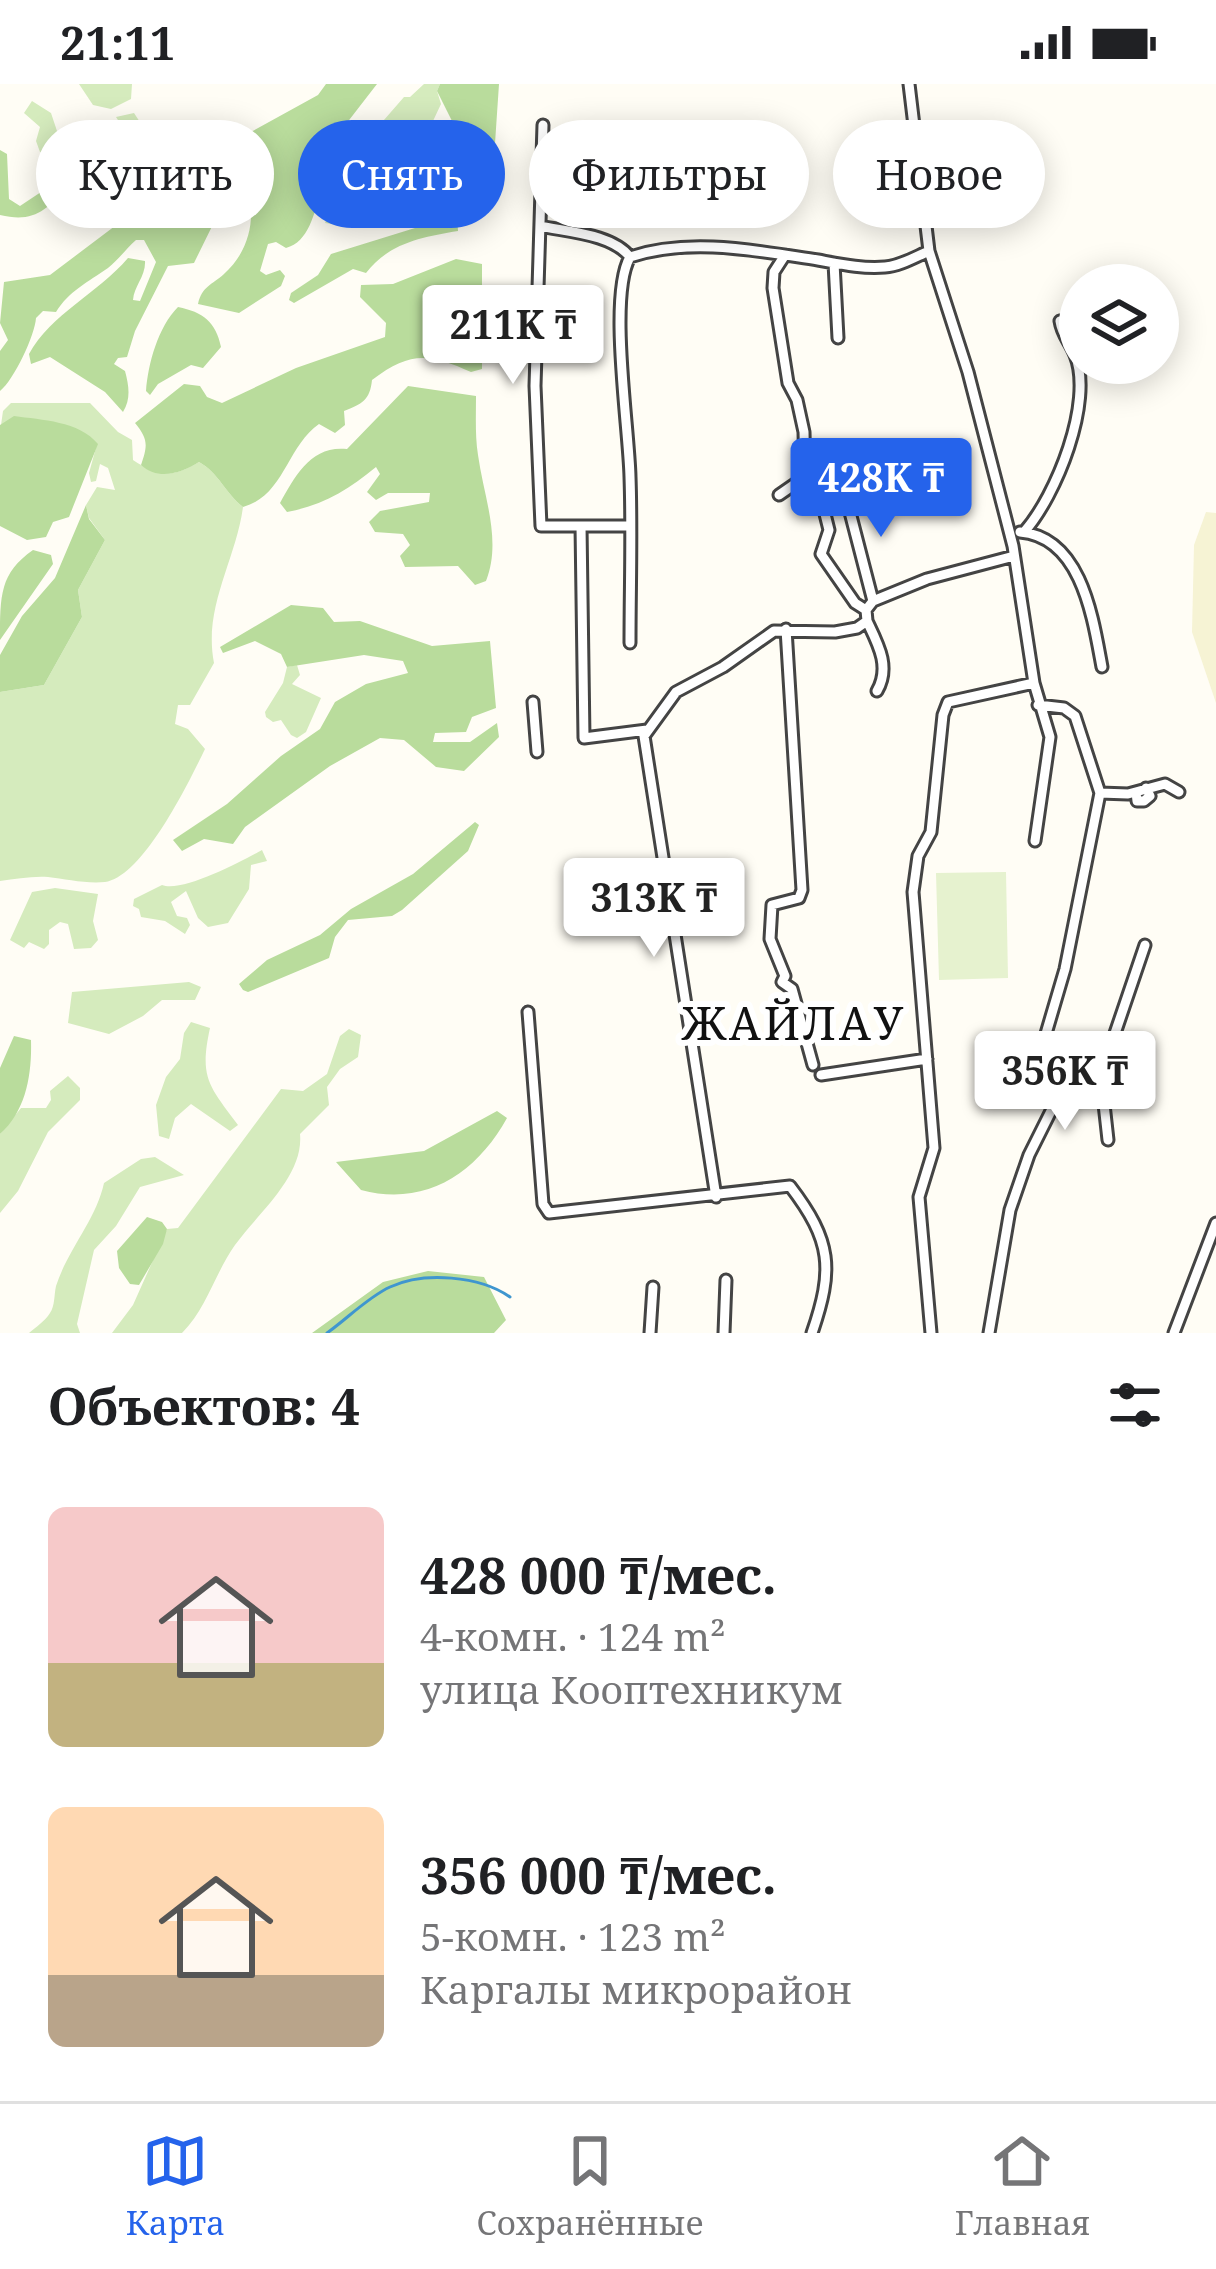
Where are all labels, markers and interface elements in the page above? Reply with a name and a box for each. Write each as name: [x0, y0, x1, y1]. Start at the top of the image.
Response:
text: 21:11: [60, 12, 175, 73]
chip: Купить: [36, 120, 274, 228]
chip: Снять: [298, 120, 505, 228]
chip: Фильтры: [529, 120, 809, 228]
chip: Новое: [833, 120, 1045, 228]
map controls: [1059, 264, 1179, 384]
button: layers: [1059, 264, 1179, 384]
pin: 211K ₸: [415, 285, 611, 387]
text: 211K ₸: [450, 297, 576, 350]
pin: 428K ₸: [783, 438, 979, 540]
text: 428K ₸: [818, 450, 944, 503]
pin: 313K ₸: [556, 858, 752, 960]
text: 313K ₸: [591, 870, 717, 923]
district label: ЖАЙЛАУ: [681, 992, 906, 1053]
pin: 356K ₸: [967, 1031, 1163, 1133]
text: 356K ₸: [1002, 1043, 1128, 1096]
text: Объектов: 4: [48, 1370, 360, 1440]
icon: filters: [1102, 1372, 1168, 1438]
text: 428 000 ₸/мес.: [420, 1539, 777, 1609]
icon: home: [144, 1555, 288, 1699]
text: 4-комн. · 124 m²: [420, 1609, 726, 1662]
text: улица Кооптехникум: [420, 1662, 843, 1715]
text: 356 000 ₸/мес.: [420, 1839, 777, 1909]
icon: home: [144, 1855, 288, 1999]
text: 5-комн. · 123 m²: [420, 1909, 726, 1962]
text: Каргалы микрорайон: [420, 1962, 852, 2015]
tab: Карта: [126, 2128, 225, 2245]
tab: Сохранённые: [476, 2128, 703, 2245]
tab: Главная: [955, 2128, 1090, 2245]

